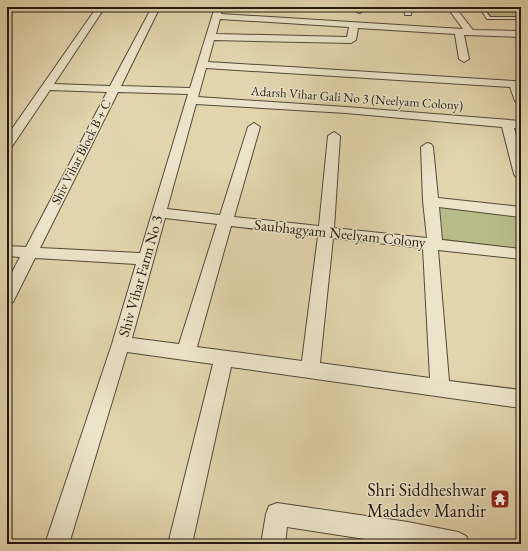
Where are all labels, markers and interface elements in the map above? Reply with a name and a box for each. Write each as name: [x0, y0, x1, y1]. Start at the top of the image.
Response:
street label: Adarsh Vihar Gali No 3 (Neelyam Colony): [249, 82, 464, 114]
street label: Shiv Vihar Block B + C: [47, 97, 115, 207]
street label: Shiv Vihar Farm No 3: [114, 213, 166, 339]
street label: Saubhagyam Neelyam Colony: [253, 215, 427, 252]
place label: Shri Siddheshwar Madadev Mandir: [367, 478, 486, 522]
temple icon: Shri Siddheshwar Madadev Mandir: [489, 488, 511, 510]

